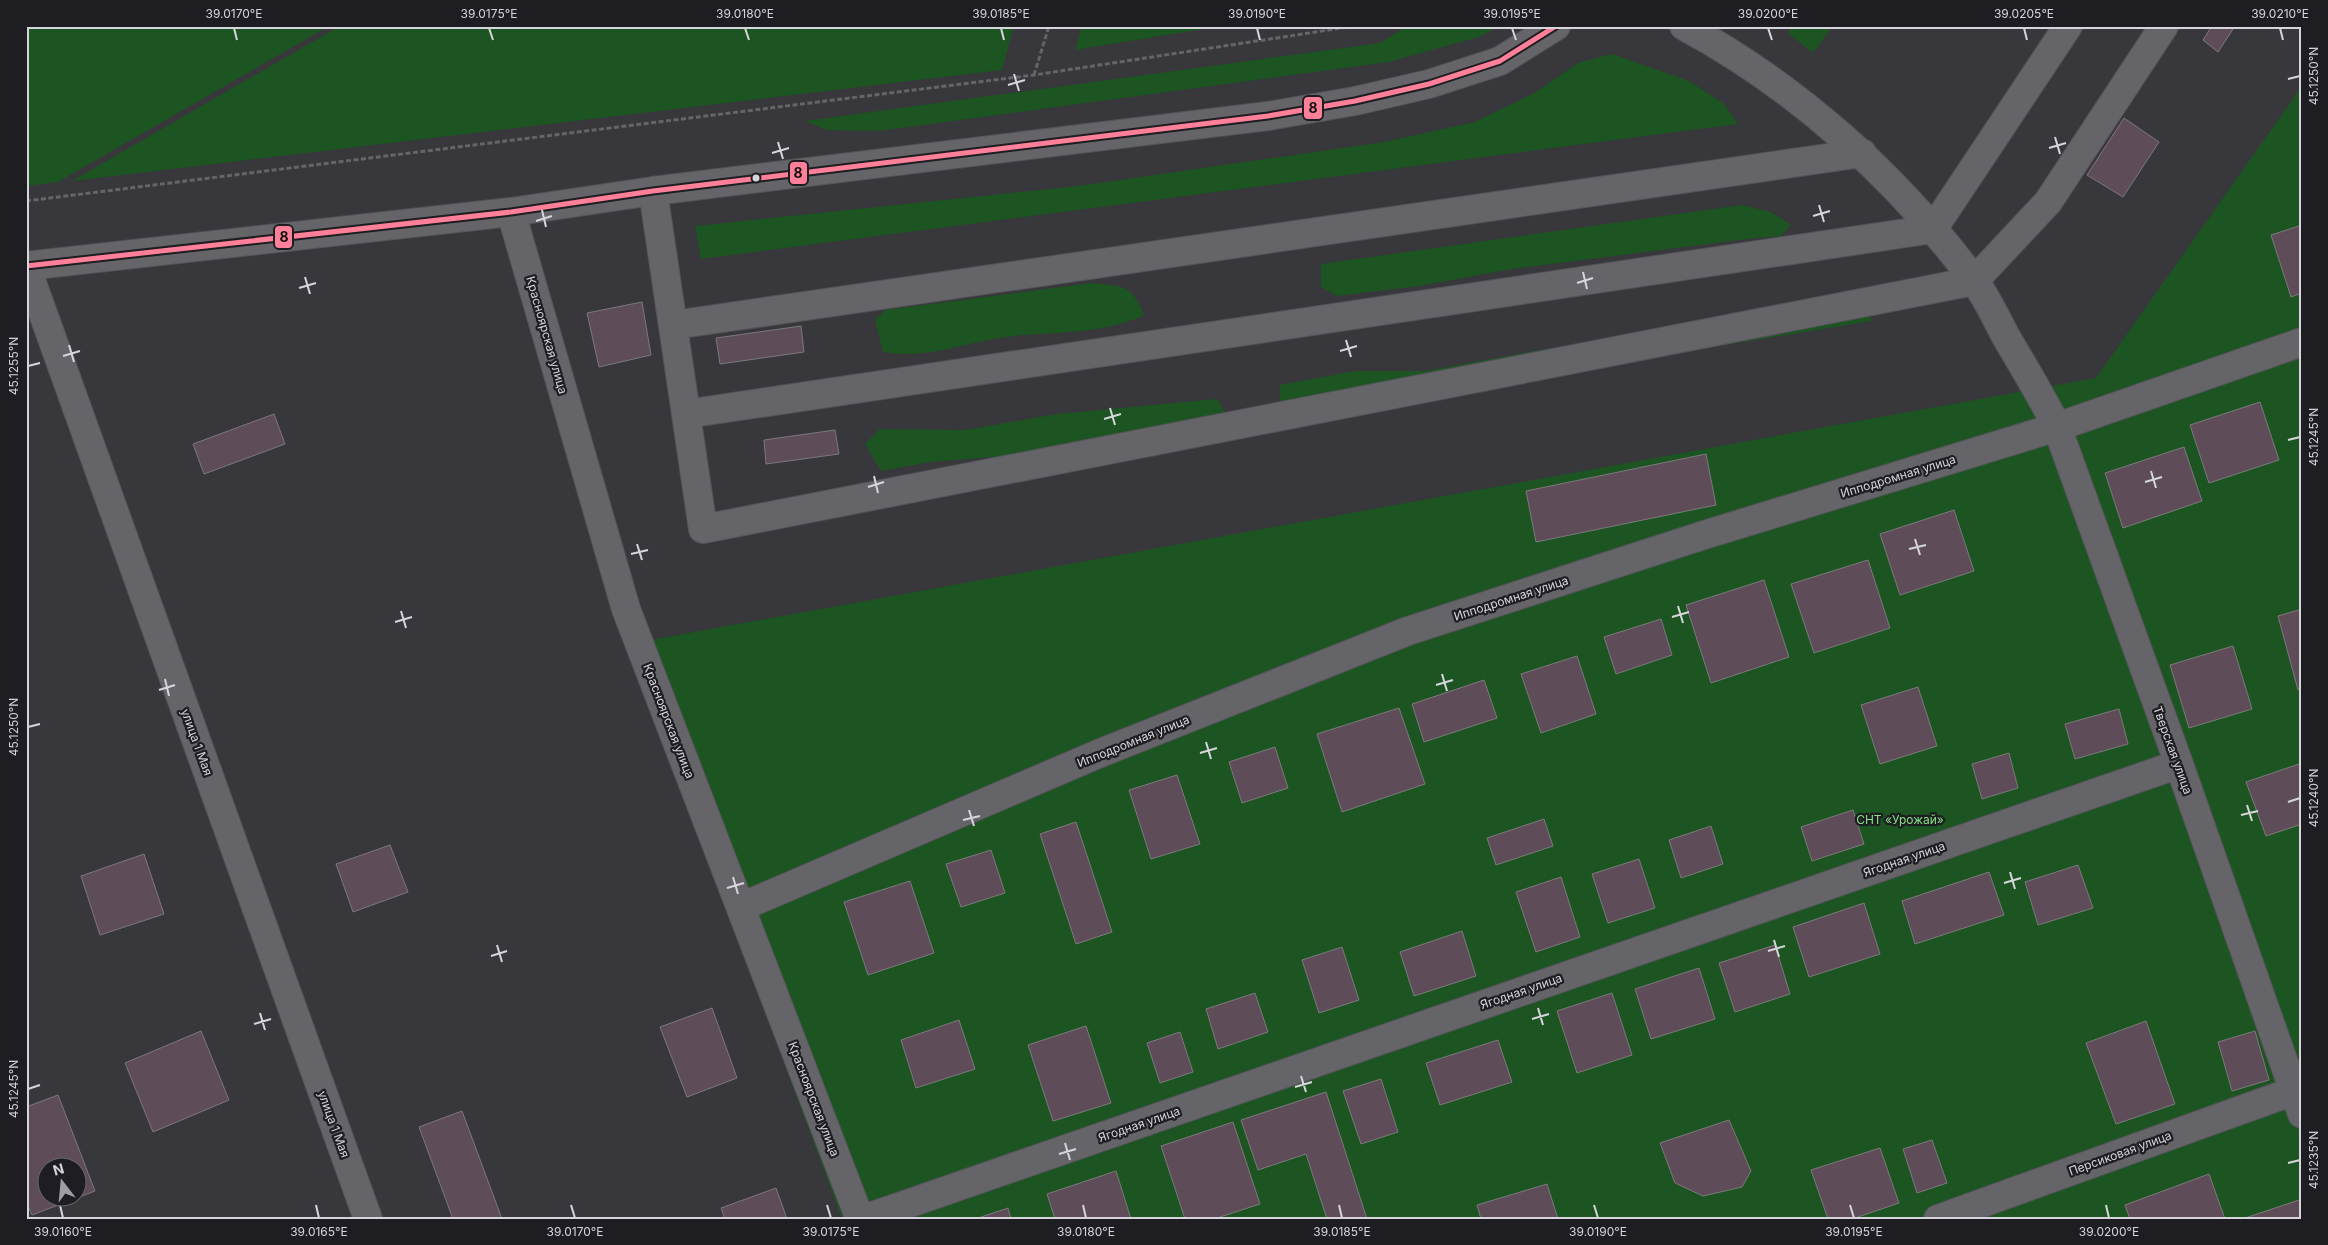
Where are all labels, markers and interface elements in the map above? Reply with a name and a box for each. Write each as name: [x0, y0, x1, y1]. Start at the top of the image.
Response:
text: 39.0170°E: [205, 6, 263, 21]
text: 39.0175°E: [461, 6, 517, 21]
text: 39.0180°E: [716, 6, 774, 21]
text: 39.0185°E: [972, 6, 1030, 21]
text: 39.0190°E: [1228, 6, 1286, 21]
text: 39.0195°E: [1483, 6, 1541, 21]
text: 39.0200°E: [1738, 6, 1798, 21]
text: 39.0205°E: [1994, 6, 2054, 21]
text: 39.0210°E: [2251, 6, 2309, 21]
text: 45.1250°N: [2306, 47, 2321, 105]
line badge: 8: [1303, 96, 1323, 120]
text: 8: [1308, 99, 1318, 116]
line badge: 8: [789, 161, 808, 185]
text: 8: [793, 164, 803, 181]
unlabelled marker: [751, 173, 761, 183]
line badge: 8: [274, 225, 293, 249]
text: 8: [279, 228, 289, 245]
street label: Красноярская улица: [523, 274, 571, 396]
text: 45.1255°N: [6, 337, 21, 395]
text: 45.1245°N: [2306, 408, 2321, 466]
street label: Ипподромная улица: [1839, 451, 1957, 501]
street label: Ипподромная улица: [1452, 572, 1570, 624]
street label: Красноярская улица: [640, 662, 698, 780]
text: 45.1250°N: [6, 698, 21, 756]
street label: Тверская улица: [2150, 704, 2196, 796]
street label: улица 1 Мая: [178, 707, 216, 777]
street label: Ипподромная улица: [1075, 712, 1191, 770]
text: 45.1240°N: [2306, 769, 2321, 828]
park label: СНТ «Урожай»: [1856, 812, 1944, 827]
street label: Ягодная улица: [1861, 838, 1947, 880]
street label: Ягодная улица: [1478, 970, 1564, 1012]
street label: Красноярская улица: [785, 1040, 843, 1158]
text: 45.1245°N: [6, 1060, 21, 1118]
street label: улица 1 Мая: [315, 1089, 353, 1159]
street label: Ягодная улица: [1096, 1103, 1182, 1145]
street label: Персиковая улица: [2067, 1127, 2173, 1179]
text: 45.1235°N: [2306, 1131, 2321, 1189]
north arrow: [38, 1158, 88, 1208]
text: N: [51, 1159, 66, 1179]
text: 39.0160°E: [34, 1224, 92, 1239]
text: 39.0165°E: [290, 1224, 348, 1239]
text: 39.0170°E: [546, 1224, 604, 1239]
text: 39.0175°E: [803, 1224, 859, 1239]
text: 39.0180°E: [1057, 1224, 1115, 1239]
text: 39.0185°E: [1313, 1224, 1371, 1239]
text: 39.0190°E: [1569, 1224, 1627, 1239]
text: 39.0195°E: [1825, 1224, 1883, 1239]
text: 39.0200°E: [2079, 1224, 2139, 1239]

